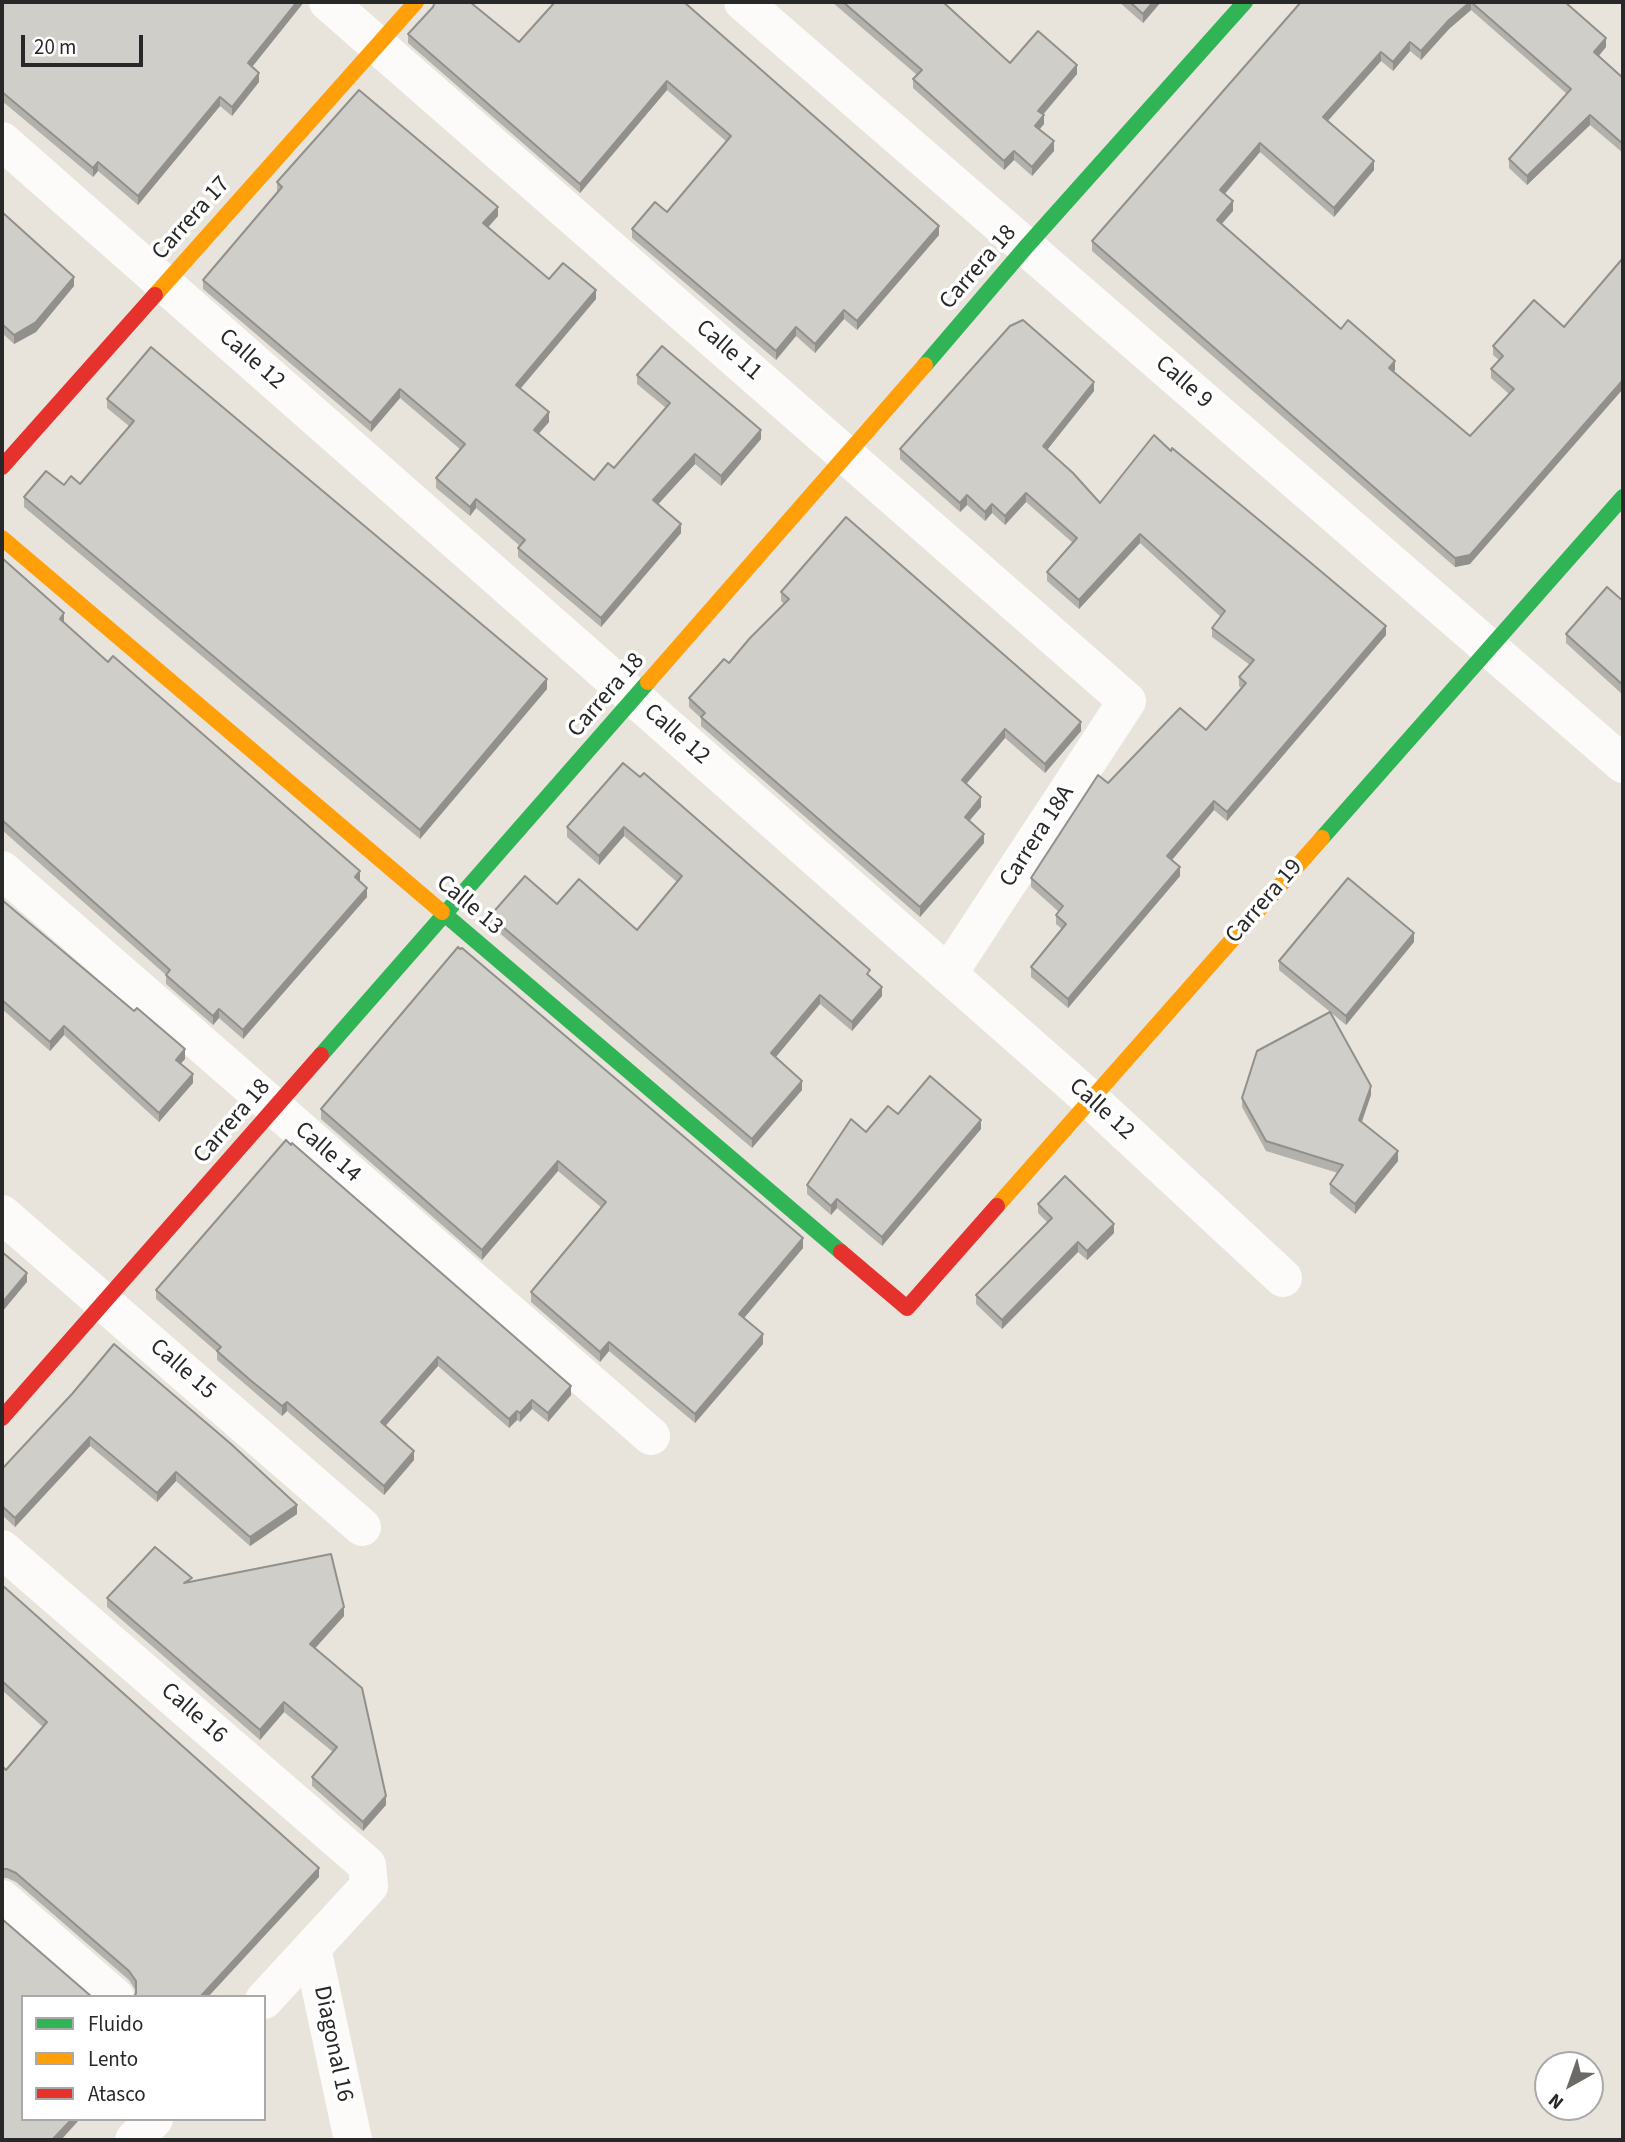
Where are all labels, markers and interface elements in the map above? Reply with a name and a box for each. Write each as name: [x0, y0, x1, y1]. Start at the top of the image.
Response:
scale bar: [24, 21, 147, 65]
text: 20 m: [34, 32, 76, 62]
street label: Carrera 17: [147, 171, 237, 267]
street label: Carrera 18: [934, 220, 1024, 316]
street label: Calle 11: [689, 314, 767, 388]
street label: Calle 12: [212, 323, 290, 397]
street label: Calle 9: [1148, 350, 1218, 416]
street label: Carrera 18: [562, 648, 652, 744]
street label: Calle 12: [637, 698, 715, 772]
street label: Carrera 18A: [994, 781, 1082, 893]
street label: Carrera 19: [1220, 854, 1310, 950]
street label: Calle 13: [430, 870, 508, 942]
street label: Calle 12: [1062, 1073, 1140, 1147]
street label: Carrera 18: [188, 1074, 278, 1170]
street label: Calle 14: [288, 1116, 366, 1190]
street label: Calle 15: [143, 1333, 221, 1407]
street label: Calle 16: [154, 1677, 232, 1751]
street label: Diagonal 16: [306, 1984, 358, 2104]
legend: [21, 1995, 266, 2121]
text: Fluido: [88, 2009, 143, 2039]
text: Lento: [88, 2044, 138, 2074]
north arrow: [1534, 2051, 1604, 2121]
text: Atasco: [88, 2079, 146, 2109]
text: N: [1543, 2087, 1570, 2115]

